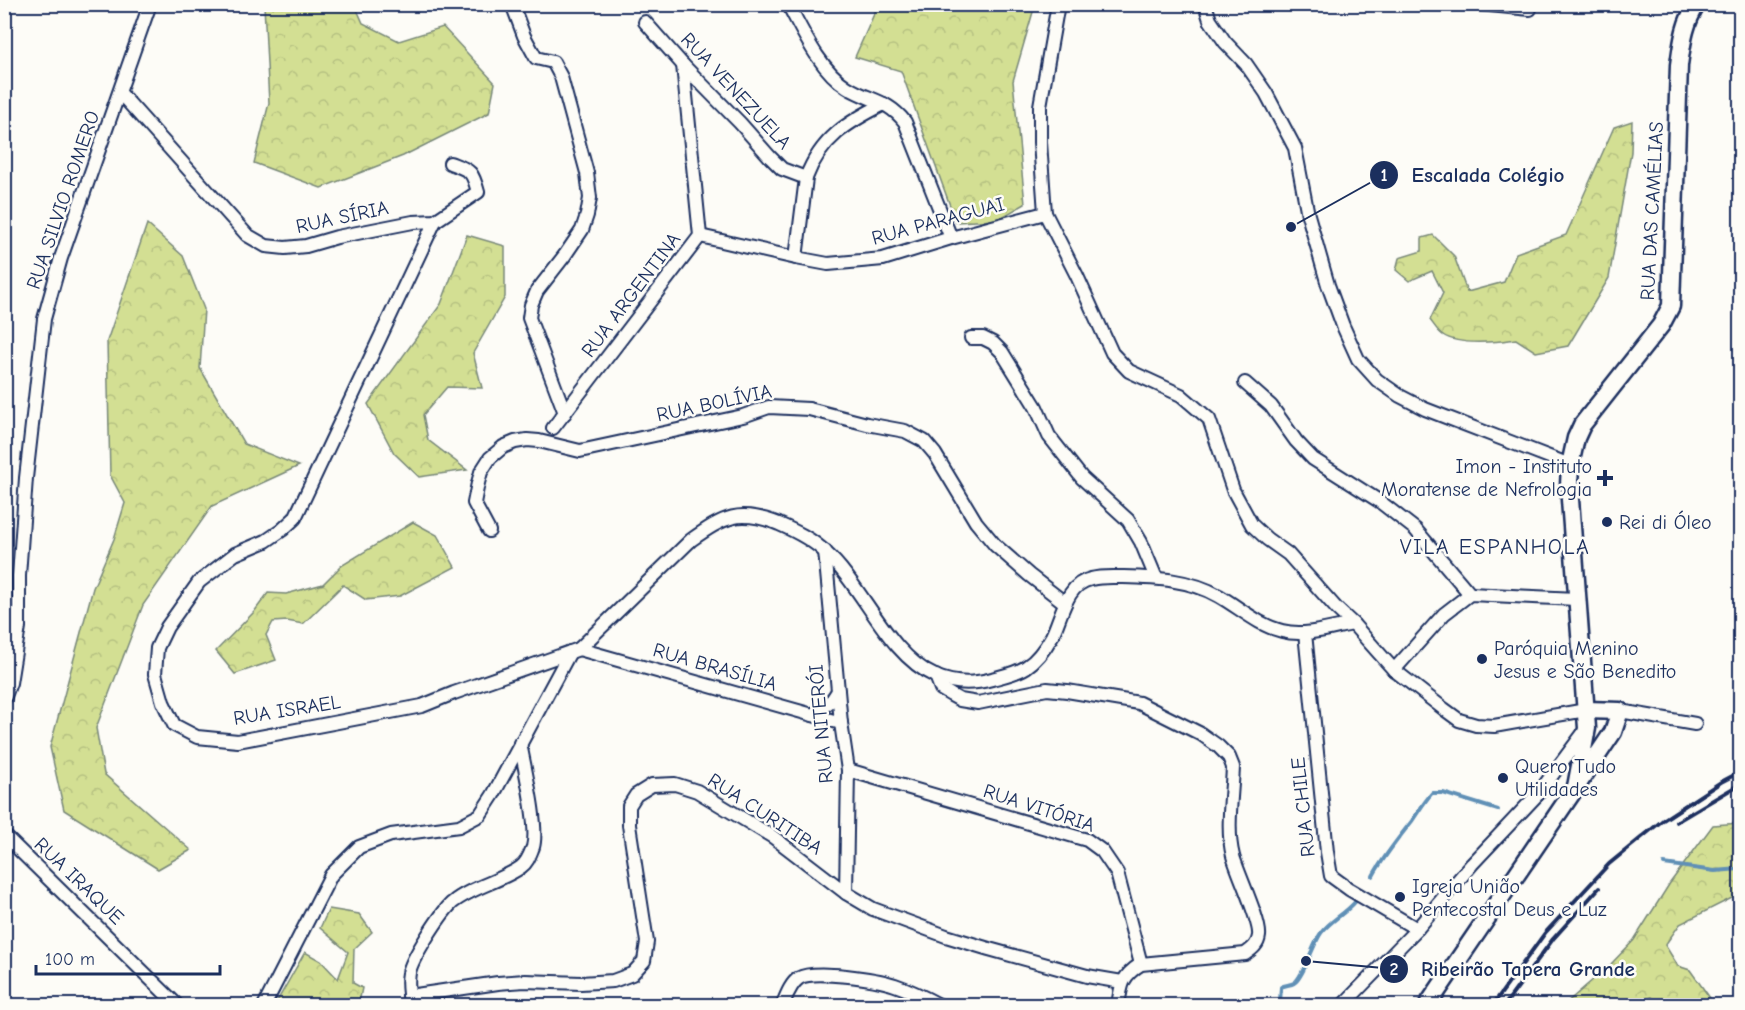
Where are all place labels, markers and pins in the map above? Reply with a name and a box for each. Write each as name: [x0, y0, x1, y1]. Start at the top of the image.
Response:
callout: Escalada Colégio: [1369, 155, 1576, 194]
place label: Imon - Instituto Moratense de Nefrologia: [1381, 455, 1592, 501]
marker: Imon - Instituto Moratense de Nefrologia: [1596, 469, 1614, 487]
place label: Rei di Óleo: [1619, 510, 1712, 534]
marker: Rei di Óleo: [1600, 515, 1614, 529]
place label: Paróquia Menino Jesus e São Benedito: [1494, 637, 1676, 683]
marker: Paróquia Menino Jesus e São Benedito: [1475, 652, 1489, 666]
place label: Quero Tudo Utilidades: [1515, 755, 1616, 801]
marker: Quero Tudo Utilidades: [1496, 771, 1510, 785]
place label: Igreja União Pentecostal Deus e Luz: [1412, 875, 1607, 921]
marker: Igreja União Pentecostal Deus e Luz: [1393, 890, 1407, 904]
callout: Ribeirão Tapera Grande: [1379, 950, 1647, 989]

